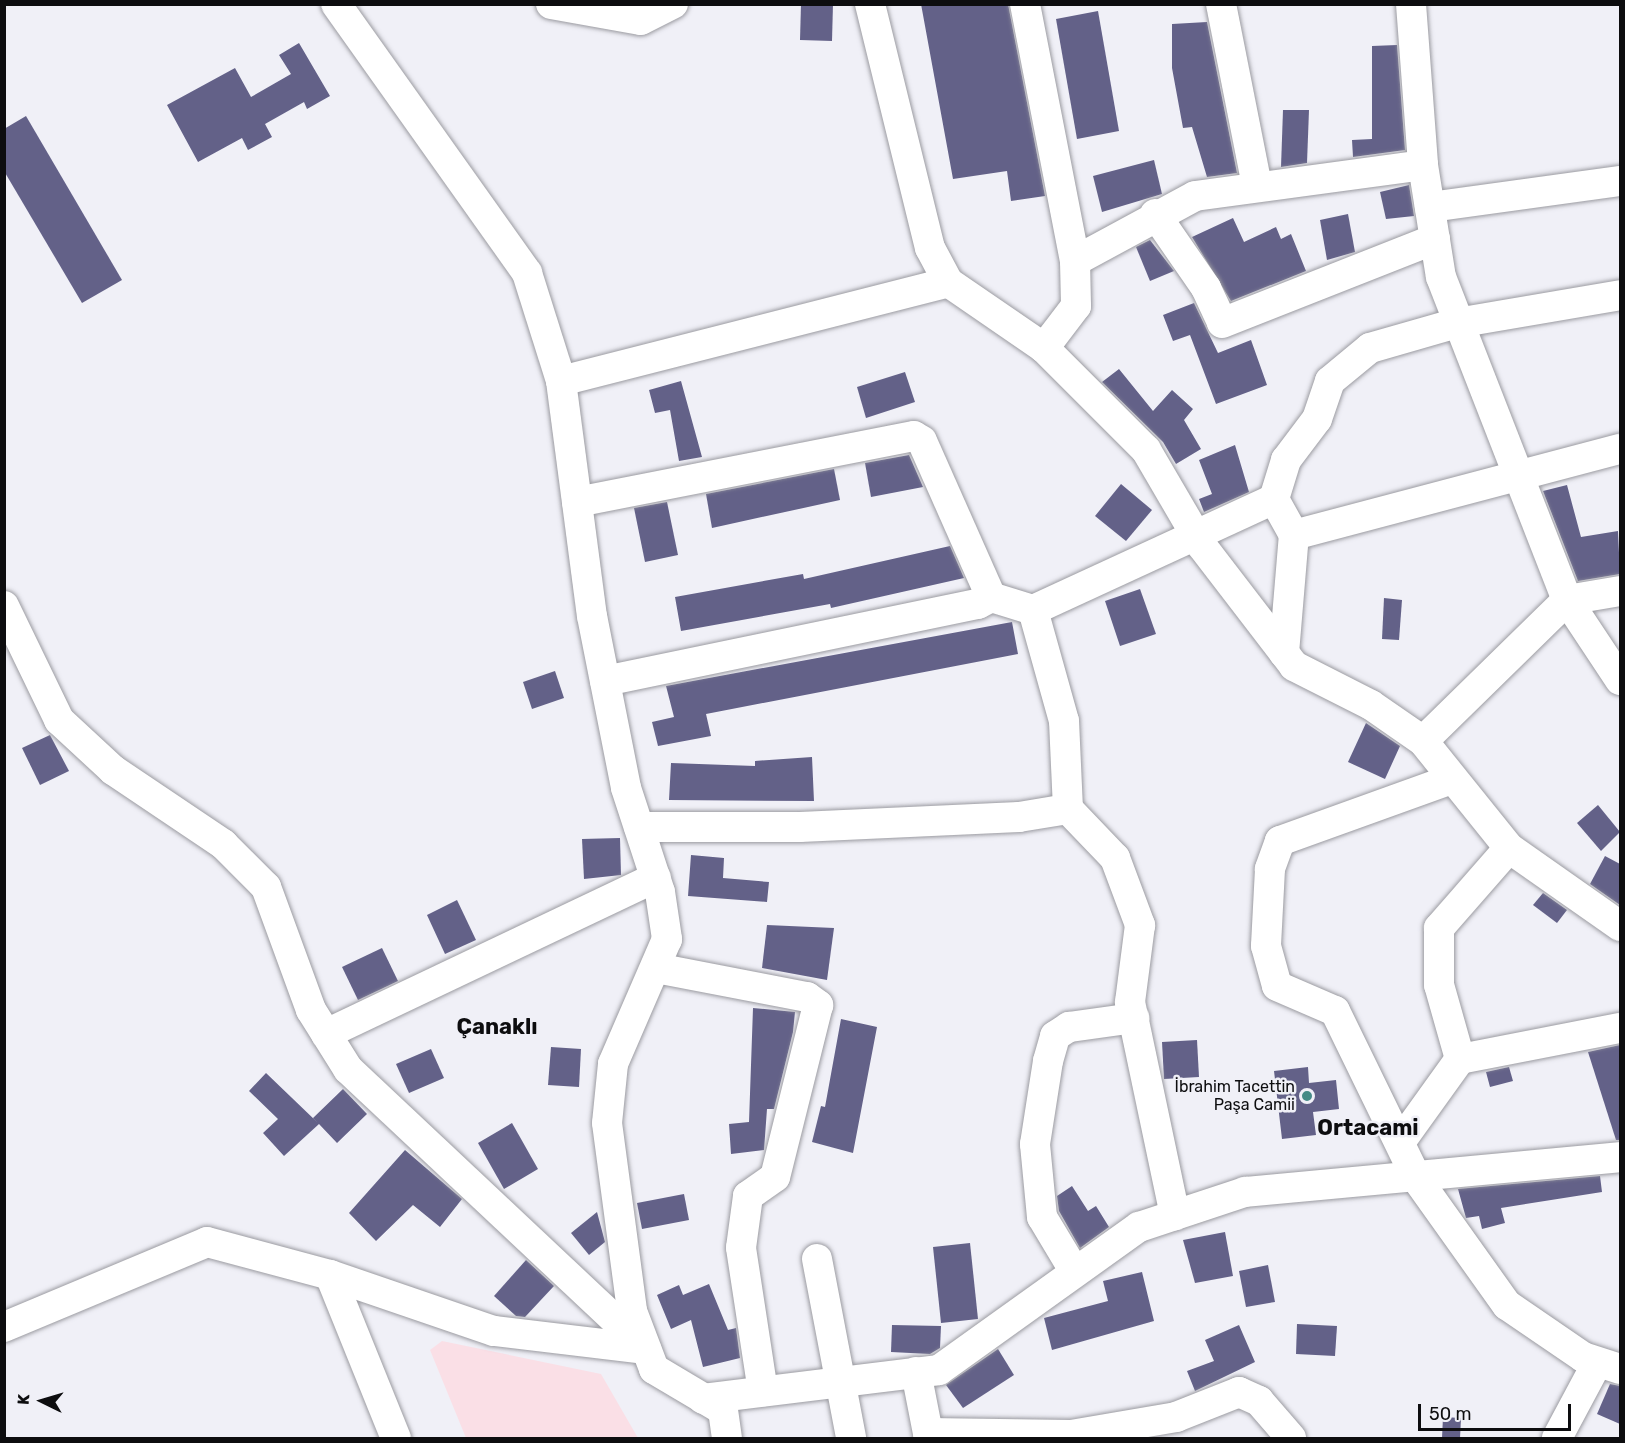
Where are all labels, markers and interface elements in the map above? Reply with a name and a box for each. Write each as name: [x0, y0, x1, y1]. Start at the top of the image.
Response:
district label: Çanaklı: [456, 1014, 538, 1040]
place label: İbrahim Tacettin Paşa Camii: [1174, 1077, 1295, 1115]
marker: İbrahim Tacettin Paşa Camii: [1300, 1089, 1314, 1103]
district label: Ortacami: [1317, 1115, 1419, 1141]
north arrow: [12, 1371, 72, 1431]
scale bar: [1421, 1392, 1574, 1430]
text: K: [14, 1393, 33, 1406]
text: 50 m: [1429, 1403, 1472, 1425]

